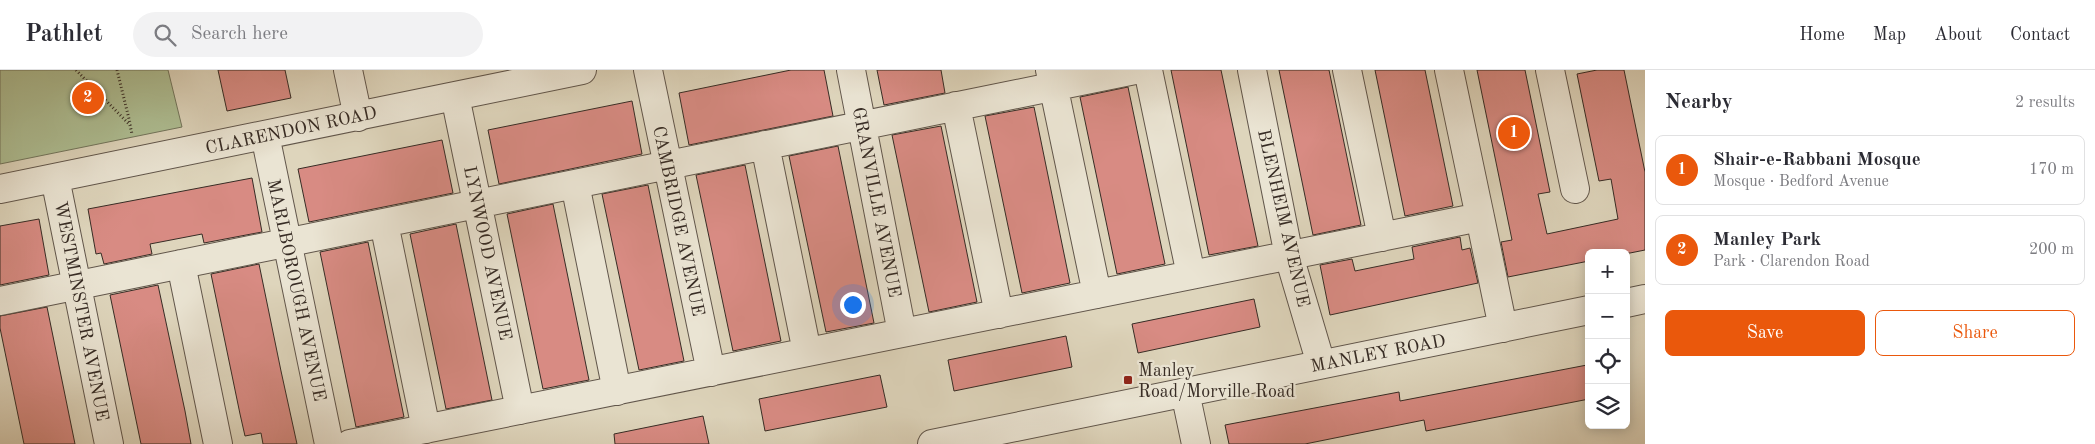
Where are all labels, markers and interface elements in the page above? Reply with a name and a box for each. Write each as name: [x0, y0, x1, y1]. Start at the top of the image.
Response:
search box: [133, 12, 483, 57]
icon: search: [151, 21, 179, 49]
text: Pathlet: [25, 23, 103, 47]
text: Search here: [191, 25, 288, 44]
text: Home: [1799, 26, 1845, 44]
text: Map: [1873, 26, 1906, 44]
text: About: [1934, 26, 1982, 44]
text: Contact: [2010, 26, 2070, 44]
pin: 2: [72, 79, 104, 117]
text: Nearby: [1665, 92, 1733, 113]
text: 2 results: [2015, 95, 2075, 111]
street label: CLARENDON ROAD: [204, 104, 379, 158]
street label: GRANVILLE AVENUE: [849, 106, 903, 299]
pin: 1: [1498, 114, 1530, 152]
street label: CAMBRIDGE AVENUE: [649, 124, 707, 318]
street label: BLENHEIM AVENUE: [1254, 128, 1312, 309]
text: Shair-e-Rabbani Mosque: [1713, 151, 1921, 170]
text: 1: [1677, 162, 1687, 178]
text: 170 m: [2029, 162, 2074, 178]
street label: LYNWOOD AVENUE: [460, 164, 514, 342]
text: Mosque · Bedford Avenue: [1713, 174, 1889, 190]
street label: MARLBOROUGH AVENUE: [264, 177, 328, 403]
street label: WESTMINSTER AVENUE: [51, 200, 111, 423]
text: Manley Park: [1713, 231, 1821, 250]
text: 2: [1677, 242, 1687, 258]
text: 200 m: [2029, 242, 2074, 258]
map controls: [1585, 249, 1630, 429]
button: +: [1585, 249, 1630, 294]
text: Park · Clarendon Road: [1713, 254, 1870, 270]
your location: [840, 292, 866, 318]
button: −: [1585, 294, 1630, 339]
button: Save: [1665, 310, 1865, 356]
button: Share: [1875, 310, 2075, 356]
street label: MANLEY ROAD: [1309, 332, 1447, 376]
button: locate: [1585, 339, 1630, 384]
place label: Manley Road/Morville Road: [1138, 362, 1295, 401]
marker: Manley Road/Morville Road: [1122, 374, 1134, 386]
button: layers: [1585, 384, 1630, 429]

